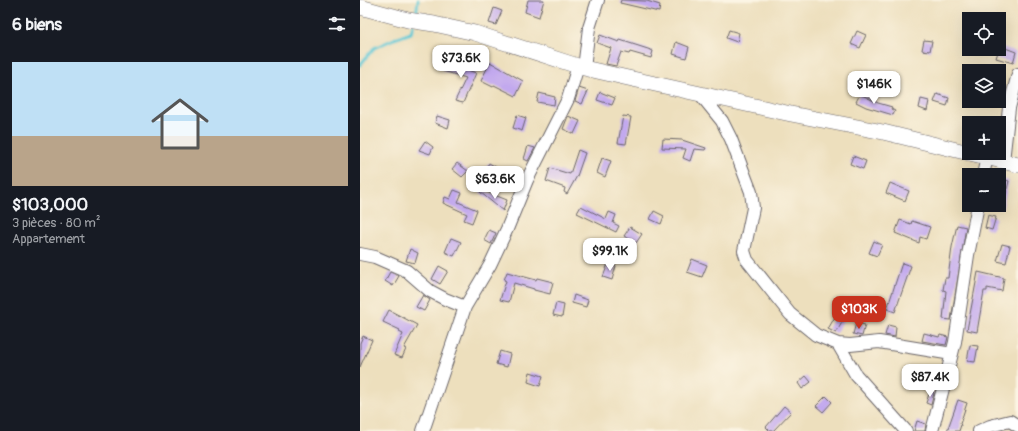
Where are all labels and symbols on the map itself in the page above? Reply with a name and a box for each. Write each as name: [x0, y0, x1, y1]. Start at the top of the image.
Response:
pin: $73.6K: [428, 45, 494, 79]
pin: $146K: [846, 71, 902, 105]
pin: $63.6K: [462, 166, 528, 200]
pin: $99.1K: [577, 238, 643, 272]
pin: $103K: [831, 296, 887, 330]
pin: $87.4K: [897, 364, 963, 398]

